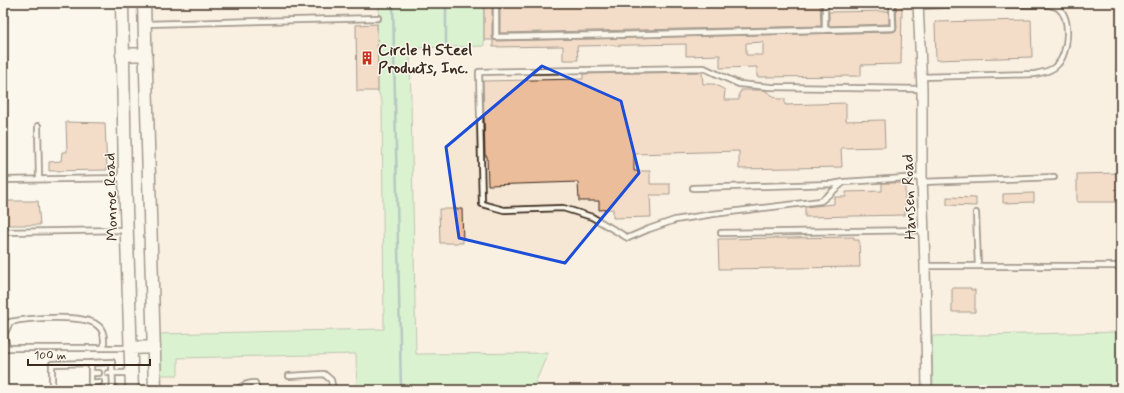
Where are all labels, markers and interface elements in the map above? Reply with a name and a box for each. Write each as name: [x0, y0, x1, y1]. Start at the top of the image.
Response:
place label: Circle H Steel Products, Inc.: [378, 40, 472, 79]
building icon: Circle H Steel Products, Inc.: [359, 50, 375, 66]
street label: Monroe Road: [99, 152, 124, 241]
street label: Hansen Road: [898, 154, 921, 240]
scale bar: [28, 341, 150, 367]
text: 100 m: [34, 348, 66, 364]

